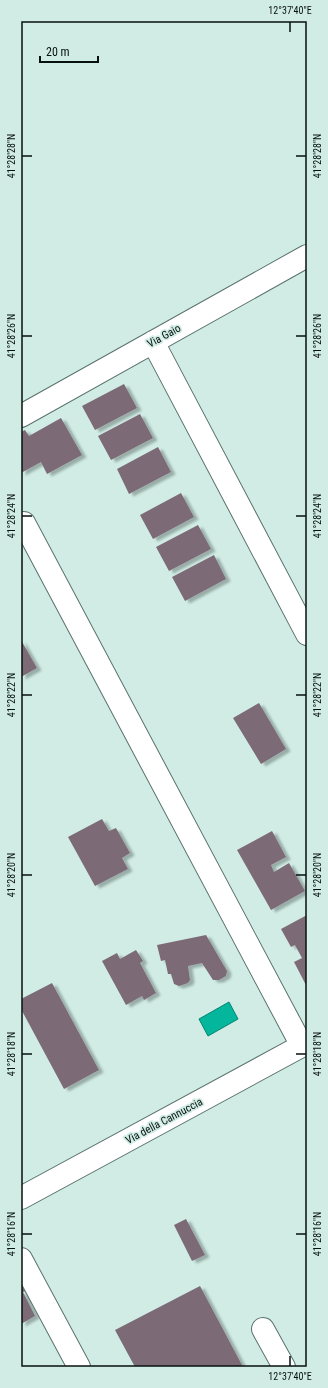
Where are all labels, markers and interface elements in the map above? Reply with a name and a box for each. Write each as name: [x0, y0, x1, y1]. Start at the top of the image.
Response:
text: 12°37'40"E: [268, 5, 312, 16]
scale bar: [40, 38, 98, 64]
text: 20 m: [46, 45, 70, 59]
text: 41°28'28"N: [6, 134, 17, 178]
text: 41°28'28"N: [312, 134, 323, 178]
text: 41°28'26"N: [6, 314, 17, 358]
text: 41°28'26"N: [312, 314, 323, 358]
street label: Via Gaio: [145, 321, 183, 350]
text: 41°28'24"N: [6, 494, 17, 538]
text: 41°28'24"N: [312, 494, 323, 538]
text: 41°28'22"N: [6, 673, 17, 717]
text: 41°28'22"N: [312, 673, 323, 717]
text: 41°28'20"N: [6, 853, 17, 897]
text: 41°28'20"N: [312, 853, 323, 897]
text: 41°28'18"N: [6, 1032, 17, 1076]
text: 41°28'18"N: [312, 1032, 323, 1076]
street label: Via della Cannuccia: [123, 1095, 205, 1147]
text: 41°28'16"N: [6, 1212, 17, 1256]
text: 41°28'16"N: [312, 1212, 323, 1256]
text: 12°37'40"E: [268, 1371, 312, 1382]

